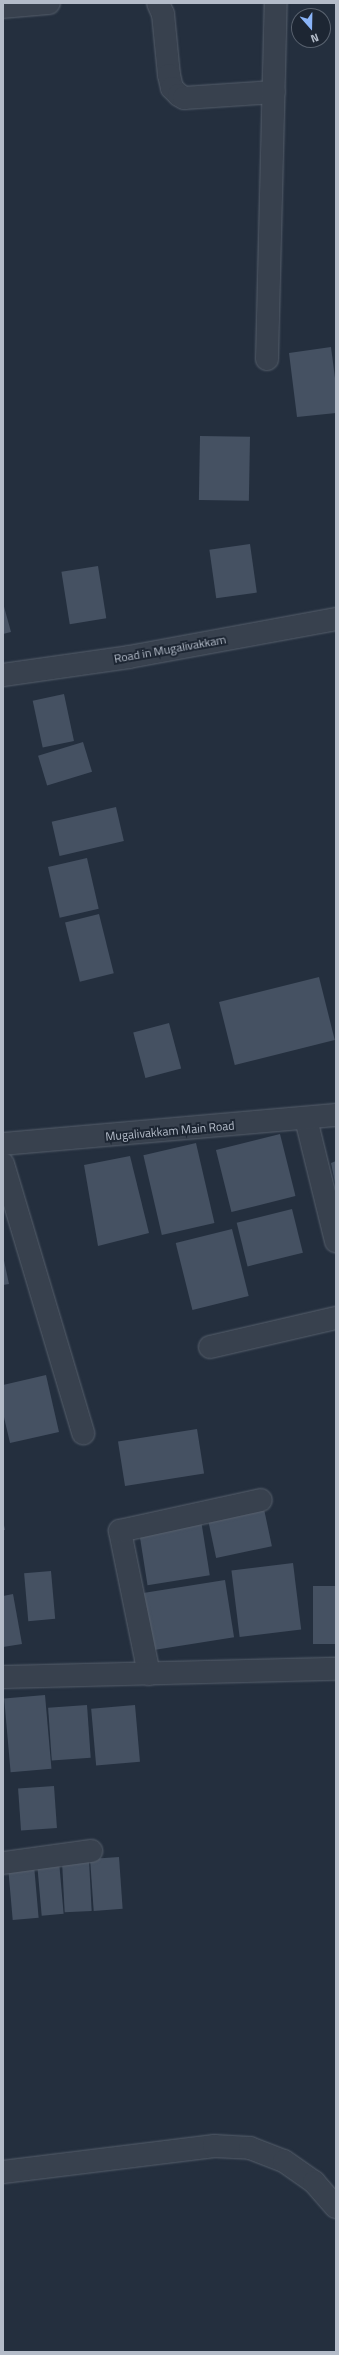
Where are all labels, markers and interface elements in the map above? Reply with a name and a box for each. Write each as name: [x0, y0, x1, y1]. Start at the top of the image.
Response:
north arrow: [291, 8, 331, 48]
text: N: [308, 30, 321, 47]
street label: Road in Mugalivakkam: [113, 632, 227, 666]
street label: Mugalivakkam Main Road: [105, 1118, 235, 1144]

